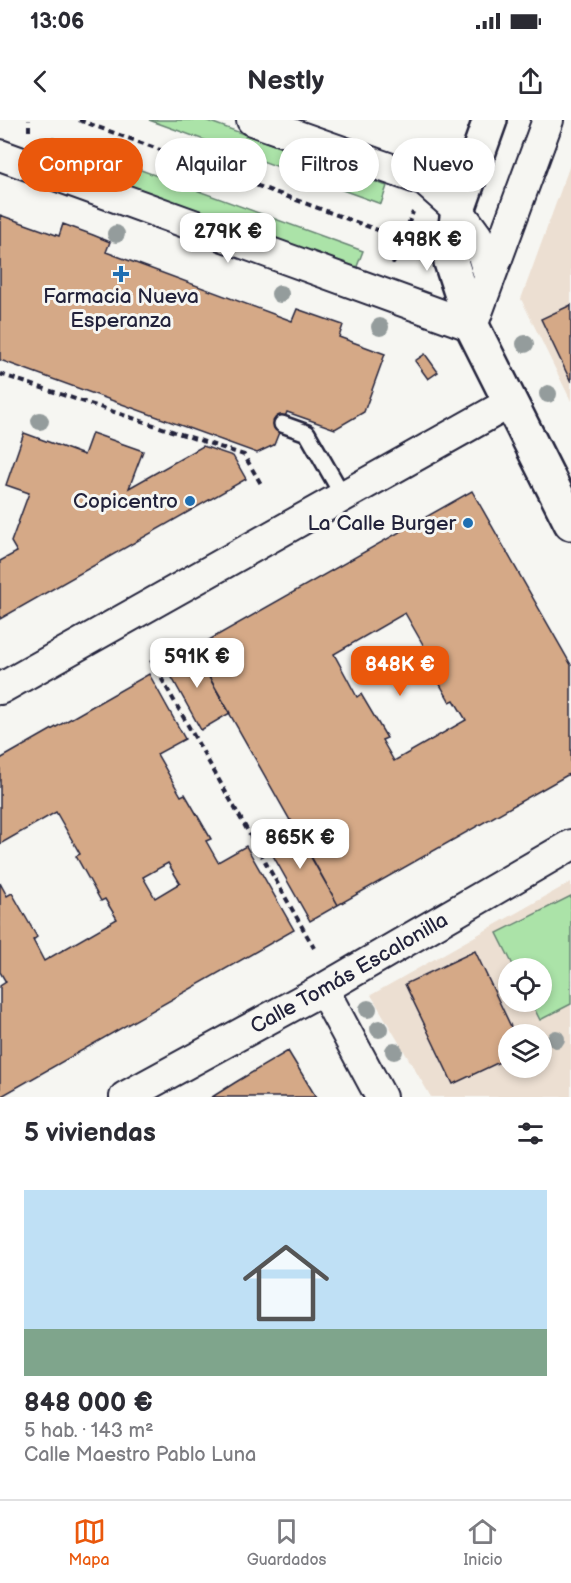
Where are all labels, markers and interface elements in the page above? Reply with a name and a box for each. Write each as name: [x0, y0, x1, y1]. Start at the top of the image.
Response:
text: 13:06: [30, 8, 84, 35]
icon: back: [24, 65, 57, 98]
text: Nestly: [247, 65, 324, 97]
icon: share: [514, 65, 547, 98]
chip: Comprar: [18, 138, 143, 192]
chip: Alquilar: [155, 138, 267, 192]
chip: Filtros: [279, 138, 379, 192]
chip: Nuevo: [391, 138, 495, 192]
pin: 279K €: [179, 213, 277, 264]
text: 279K €: [194, 220, 262, 244]
pin: 498K €: [378, 221, 476, 272]
text: 498K €: [392, 228, 462, 252]
marker: Farmacia Nueva Esperanza: [114, 267, 128, 281]
place label: Farmacia Nueva Esperanza: [43, 284, 199, 333]
place label: Copicentro: [73, 489, 178, 514]
marker: Copicentro: [183, 494, 197, 508]
place label: La Calle Burger: [307, 511, 456, 536]
marker: La Calle Burger: [461, 516, 475, 530]
pin: 591K €: [148, 638, 246, 689]
text: 591K €: [164, 645, 230, 669]
pin: 848K €: [351, 646, 449, 697]
text: 848K €: [365, 653, 435, 677]
pin: 865K €: [251, 819, 349, 870]
text: 865K €: [265, 826, 335, 850]
street label: Calle Tomás Escalonilla: [246, 907, 452, 1039]
map controls: [498, 958, 552, 1078]
button: locate: [498, 958, 552, 1012]
button: layers: [498, 1024, 552, 1078]
icon: filters: [514, 1117, 547, 1150]
text: 5 viviendas: [24, 1118, 156, 1149]
icon: home: [232, 1229, 340, 1337]
text: 848 000 €: [24, 1388, 153, 1419]
text: 5 hab. · 143 m²: [24, 1419, 154, 1443]
text: Calle Maestro Pablo Luna: [24, 1443, 256, 1467]
tab: Mapa: [68, 1515, 110, 1570]
tab: Guardados: [247, 1515, 326, 1570]
tab: Inicio: [463, 1515, 502, 1570]

